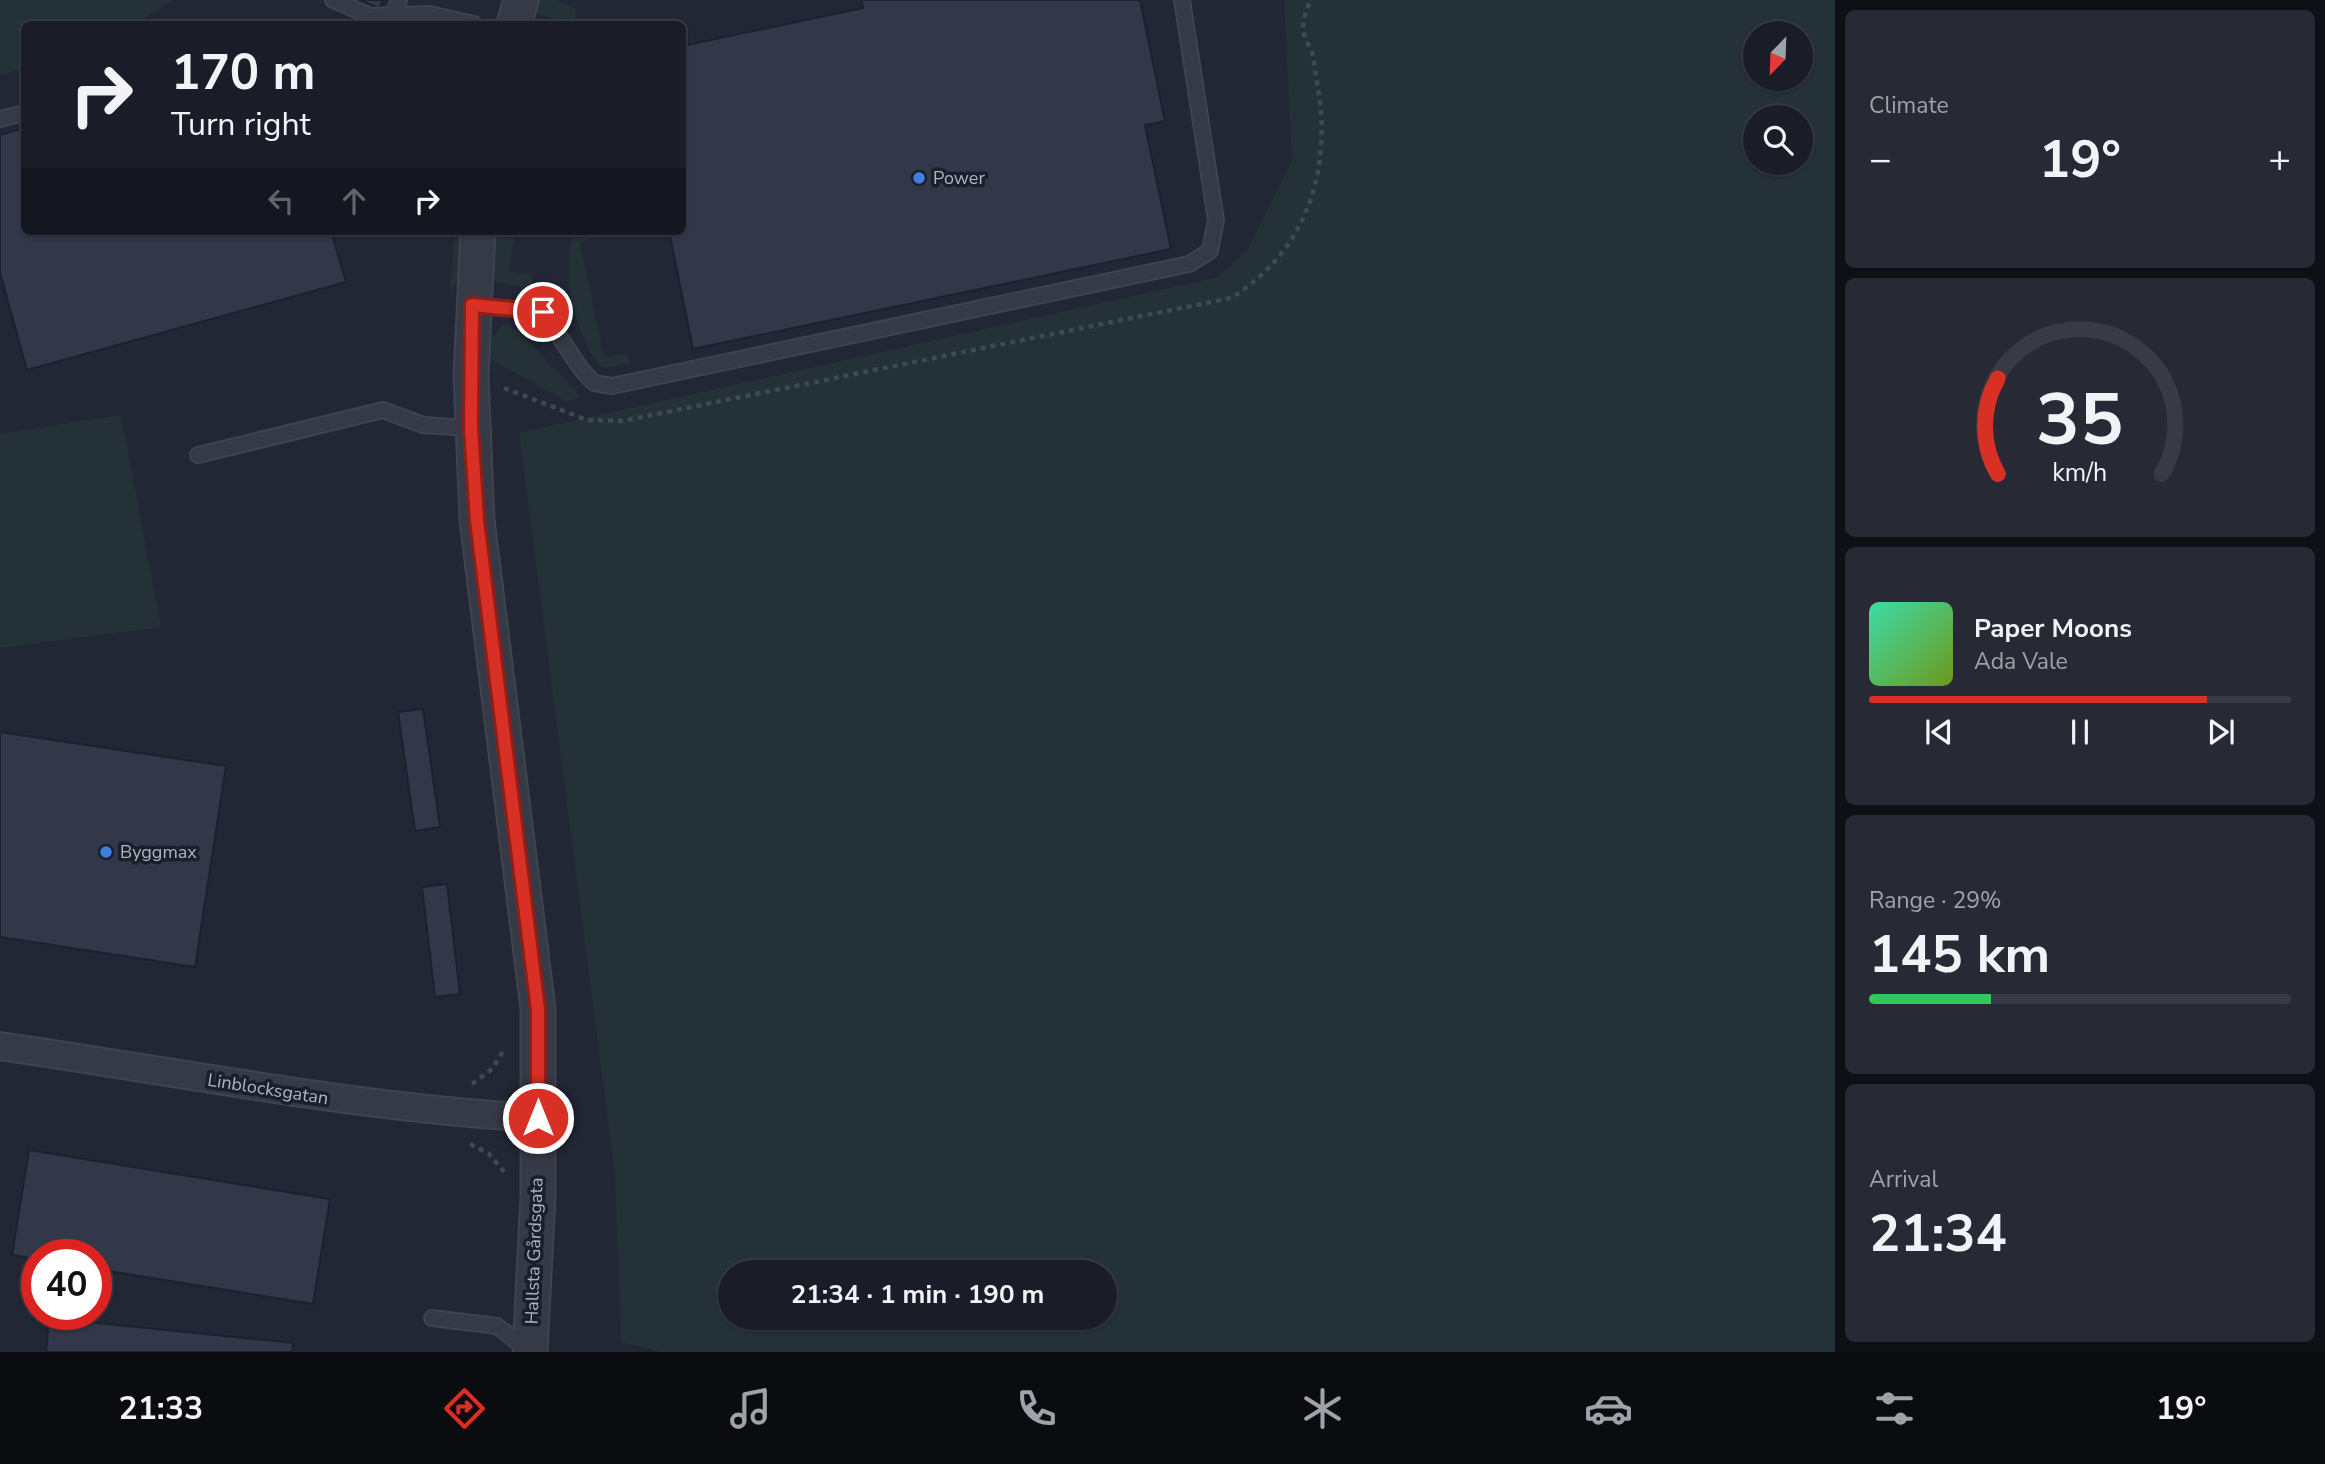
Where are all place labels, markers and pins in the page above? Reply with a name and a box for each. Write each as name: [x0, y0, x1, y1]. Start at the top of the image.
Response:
place label: Power: [933, 166, 985, 190]
marker: Power: [911, 170, 927, 186]
pin: [513, 282, 573, 342]
place label: Byggmax: [120, 840, 197, 864]
marker: Byggmax: [98, 844, 114, 860]

